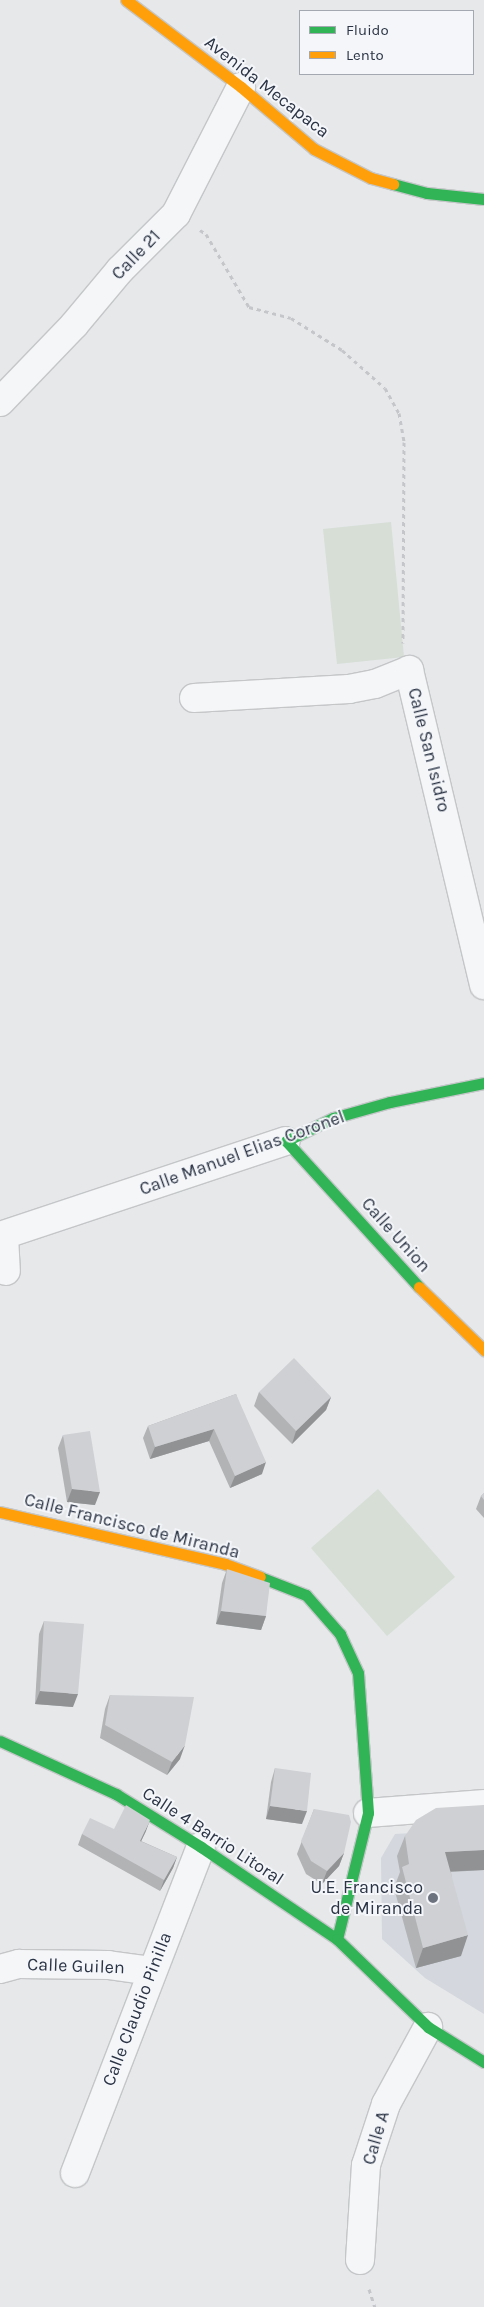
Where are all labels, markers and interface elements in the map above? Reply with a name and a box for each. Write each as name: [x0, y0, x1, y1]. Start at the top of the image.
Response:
legend: [299, 10, 474, 75]
text: Fluido: [346, 21, 389, 39]
street label: Avenida Mecapaca: [200, 32, 334, 142]
text: Lento: [346, 46, 384, 64]
street label: Calle 21: [107, 226, 165, 284]
street label: Calle San Isidro: [403, 686, 455, 814]
street label: Calle Manuel Elias Coronel: [137, 1106, 347, 1200]
street label: Calle Union: [357, 1193, 435, 1277]
street label: Calle Francisco de Miranda: [22, 1489, 242, 1563]
street label: Calle 4 Barrio Litoral: [138, 1782, 288, 1890]
place label: U.E. Francisco de Miranda: [310, 1877, 423, 1920]
marker: U.E. Francisco de Miranda: [427, 1892, 439, 1904]
street label: Calle Claudio Pinilla: [98, 1929, 176, 2089]
street label: Calle Guilen: [27, 1954, 125, 1978]
street label: Calle A: [358, 2109, 394, 2167]

